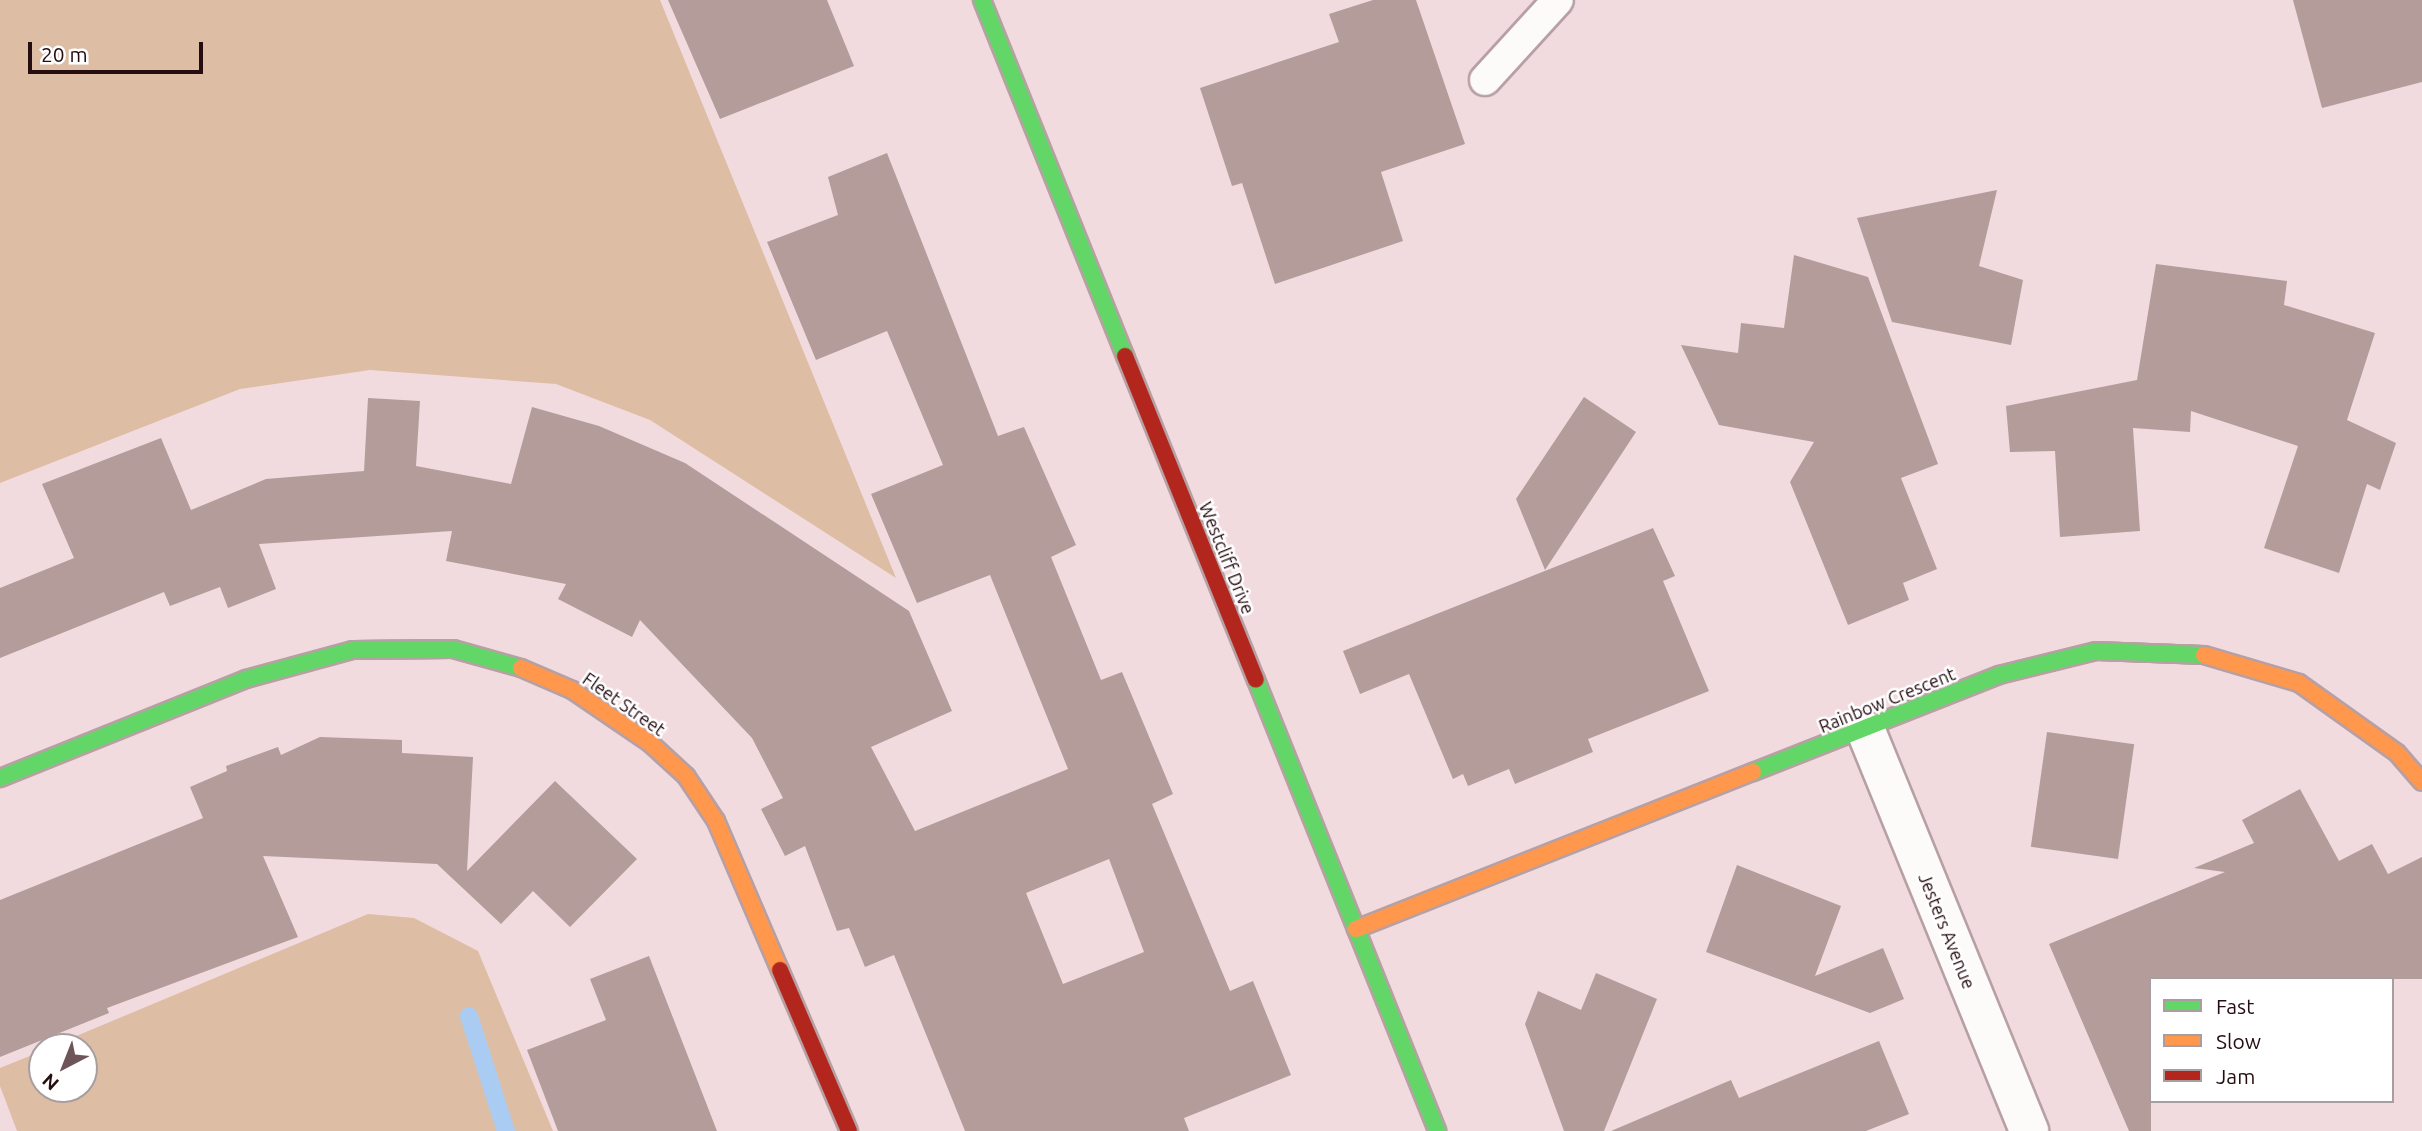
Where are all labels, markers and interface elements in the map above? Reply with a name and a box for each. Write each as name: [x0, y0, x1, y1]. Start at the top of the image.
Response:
scale bar: [32, 28, 206, 72]
text: 20 m: [41, 42, 88, 66]
street label: Westcliff Drive: [1195, 499, 1259, 617]
street label: Rainbow Crescent: [1816, 663, 1958, 737]
street label: Fleet Street: [579, 668, 669, 740]
street label: Jesters Avenue: [1914, 870, 1980, 992]
legend: [2149, 977, 2394, 1103]
text: Fast: [2216, 994, 2254, 1018]
text: Slow: [2216, 1029, 2261, 1053]
north arrow: [28, 1033, 98, 1103]
text: Jam: [2216, 1064, 2255, 1088]
text: N: [38, 1069, 63, 1095]

